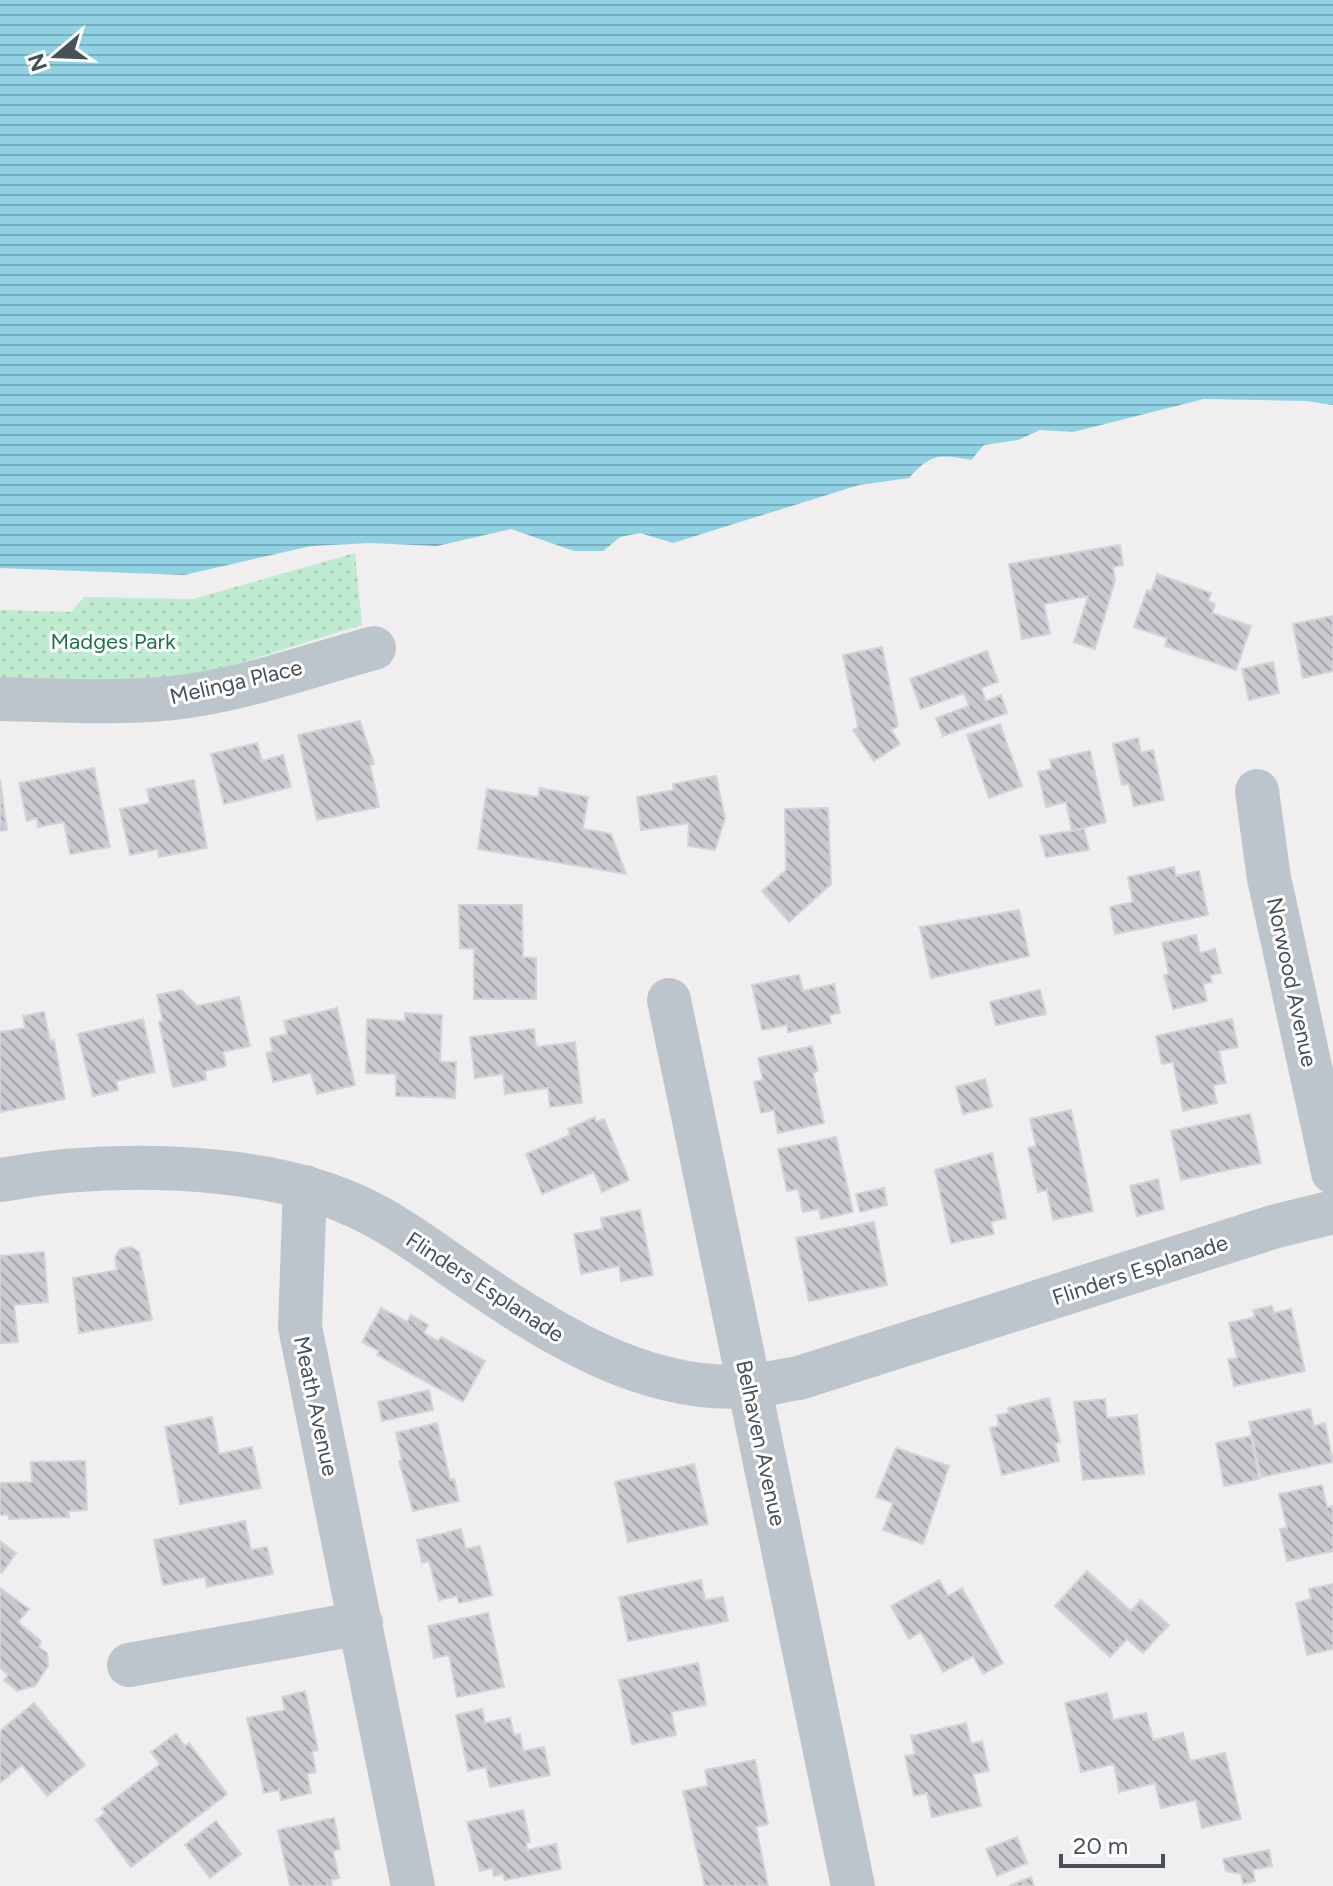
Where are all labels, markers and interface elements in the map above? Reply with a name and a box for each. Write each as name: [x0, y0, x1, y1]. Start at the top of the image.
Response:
north arrow: [16, 16, 96, 96]
text: N: [22, 50, 53, 75]
park label: Madges Park: [50, 628, 176, 655]
street label: Melinga Place: [167, 654, 305, 710]
street label: Norwood Avenue: [1261, 895, 1323, 1069]
street label: Flinders Esplanade: [401, 1226, 569, 1348]
street label: Flinders Esplanade: [1049, 1229, 1231, 1311]
street label: Meath Avenue: [288, 1334, 344, 1478]
street label: Belhaven Avenue: [730, 1358, 792, 1528]
scale bar: [1061, 1818, 1163, 1868]
text: 20 m: [1073, 1831, 1128, 1860]

